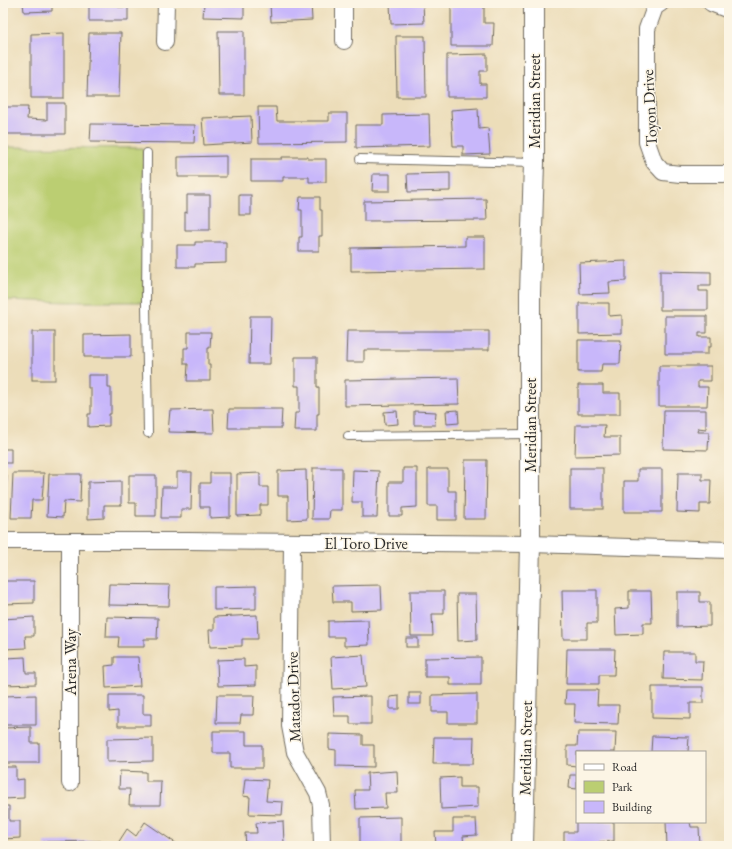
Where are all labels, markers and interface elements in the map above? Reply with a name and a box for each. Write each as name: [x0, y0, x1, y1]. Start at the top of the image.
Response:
street label: Meridian Street: [524, 54, 545, 148]
street label: Toyon Drive: [637, 69, 662, 147]
street label: Meridian Street: [520, 378, 541, 472]
street label: El Toro Drive: [324, 533, 408, 554]
street label: Arena Way: [60, 628, 81, 696]
street label: Matador Drive: [281, 651, 306, 743]
street label: Meridian Street: [514, 700, 537, 796]
legend: [576, 751, 706, 823]
text: Road: [612, 759, 638, 775]
text: Park: [612, 779, 633, 795]
text: Building: [612, 799, 653, 815]

